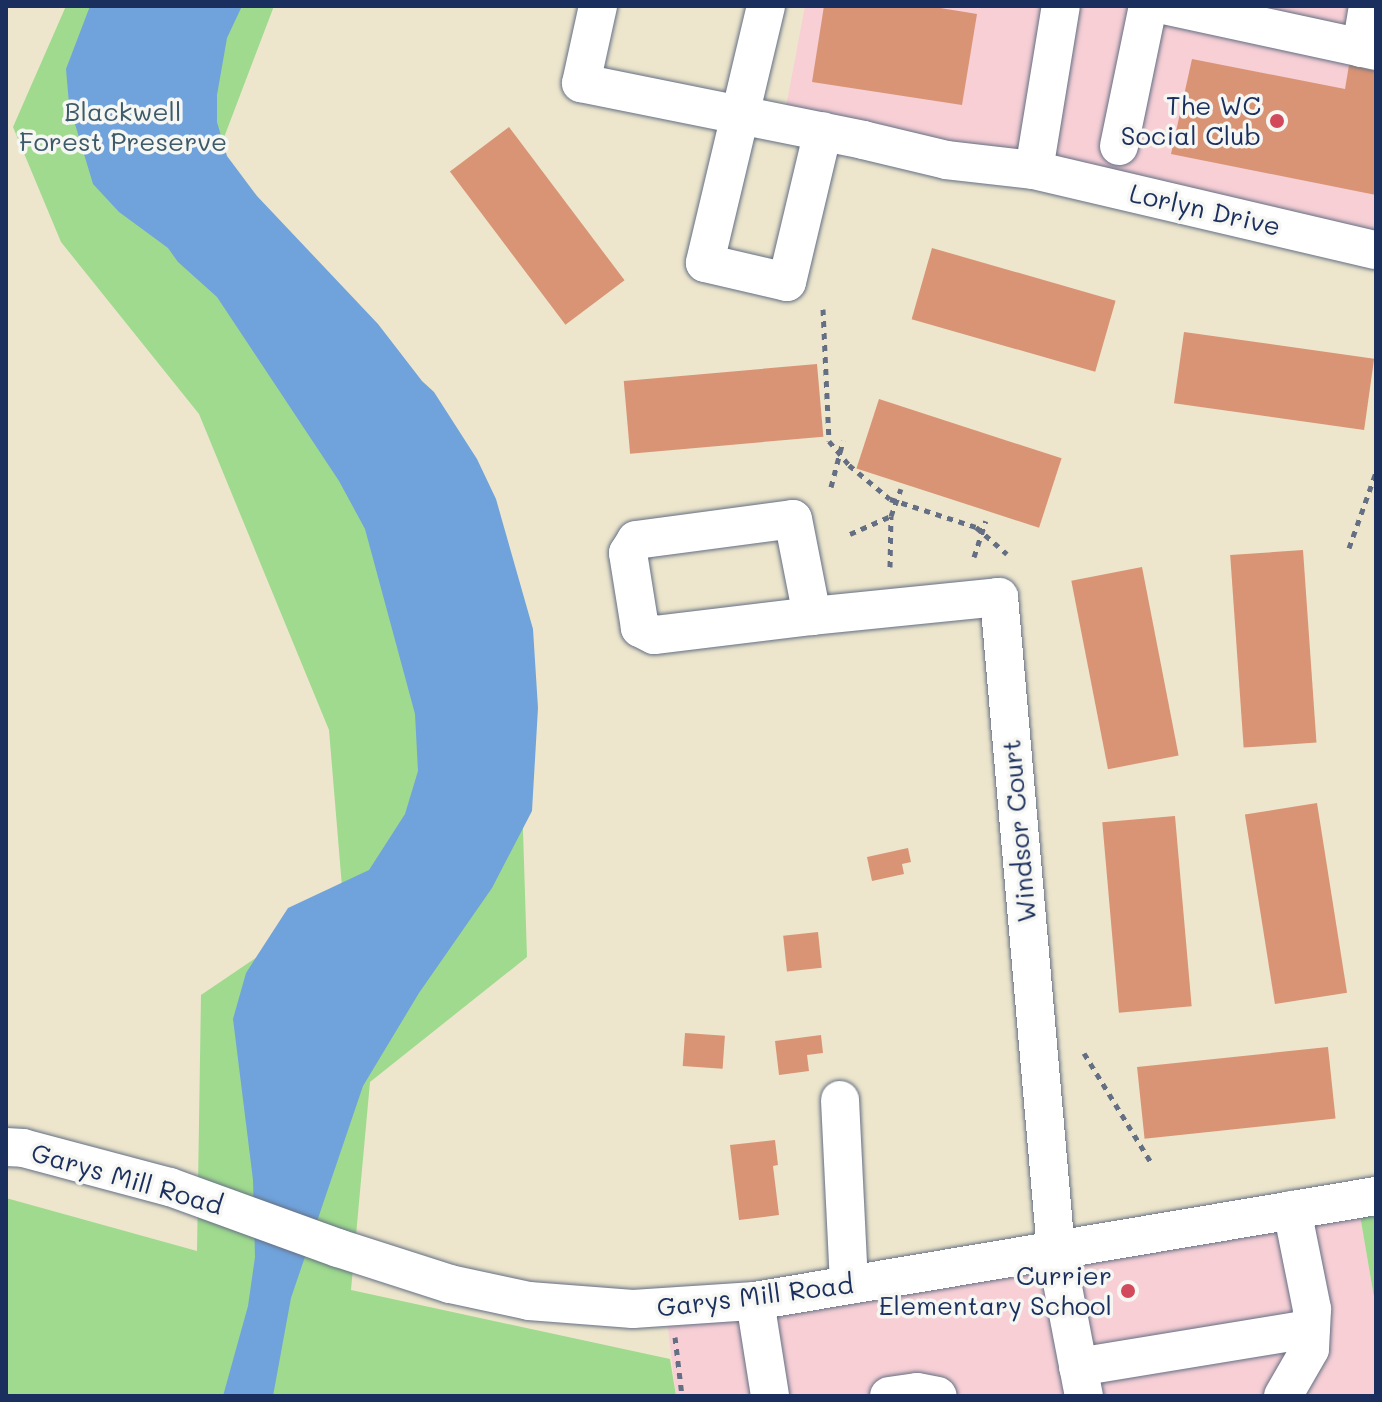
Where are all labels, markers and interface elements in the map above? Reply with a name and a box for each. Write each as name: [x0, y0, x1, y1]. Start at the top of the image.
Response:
place label: The WC Social Club: [1121, 90, 1261, 152]
park label: Blackwell Forest Preserve: [19, 96, 227, 158]
marker: The WC Social Club: [1268, 112, 1286, 130]
street label: Lorlyn Drive: [1127, 178, 1283, 242]
street label: Windsor Court: [995, 738, 1043, 924]
street label: Garys Mill Road: [28, 1137, 226, 1221]
place label: Currier Elementary School: [879, 1260, 1112, 1322]
street label: Garys Mill Road: [655, 1268, 855, 1324]
marker: Currier Elementary School: [1119, 1282, 1137, 1300]

